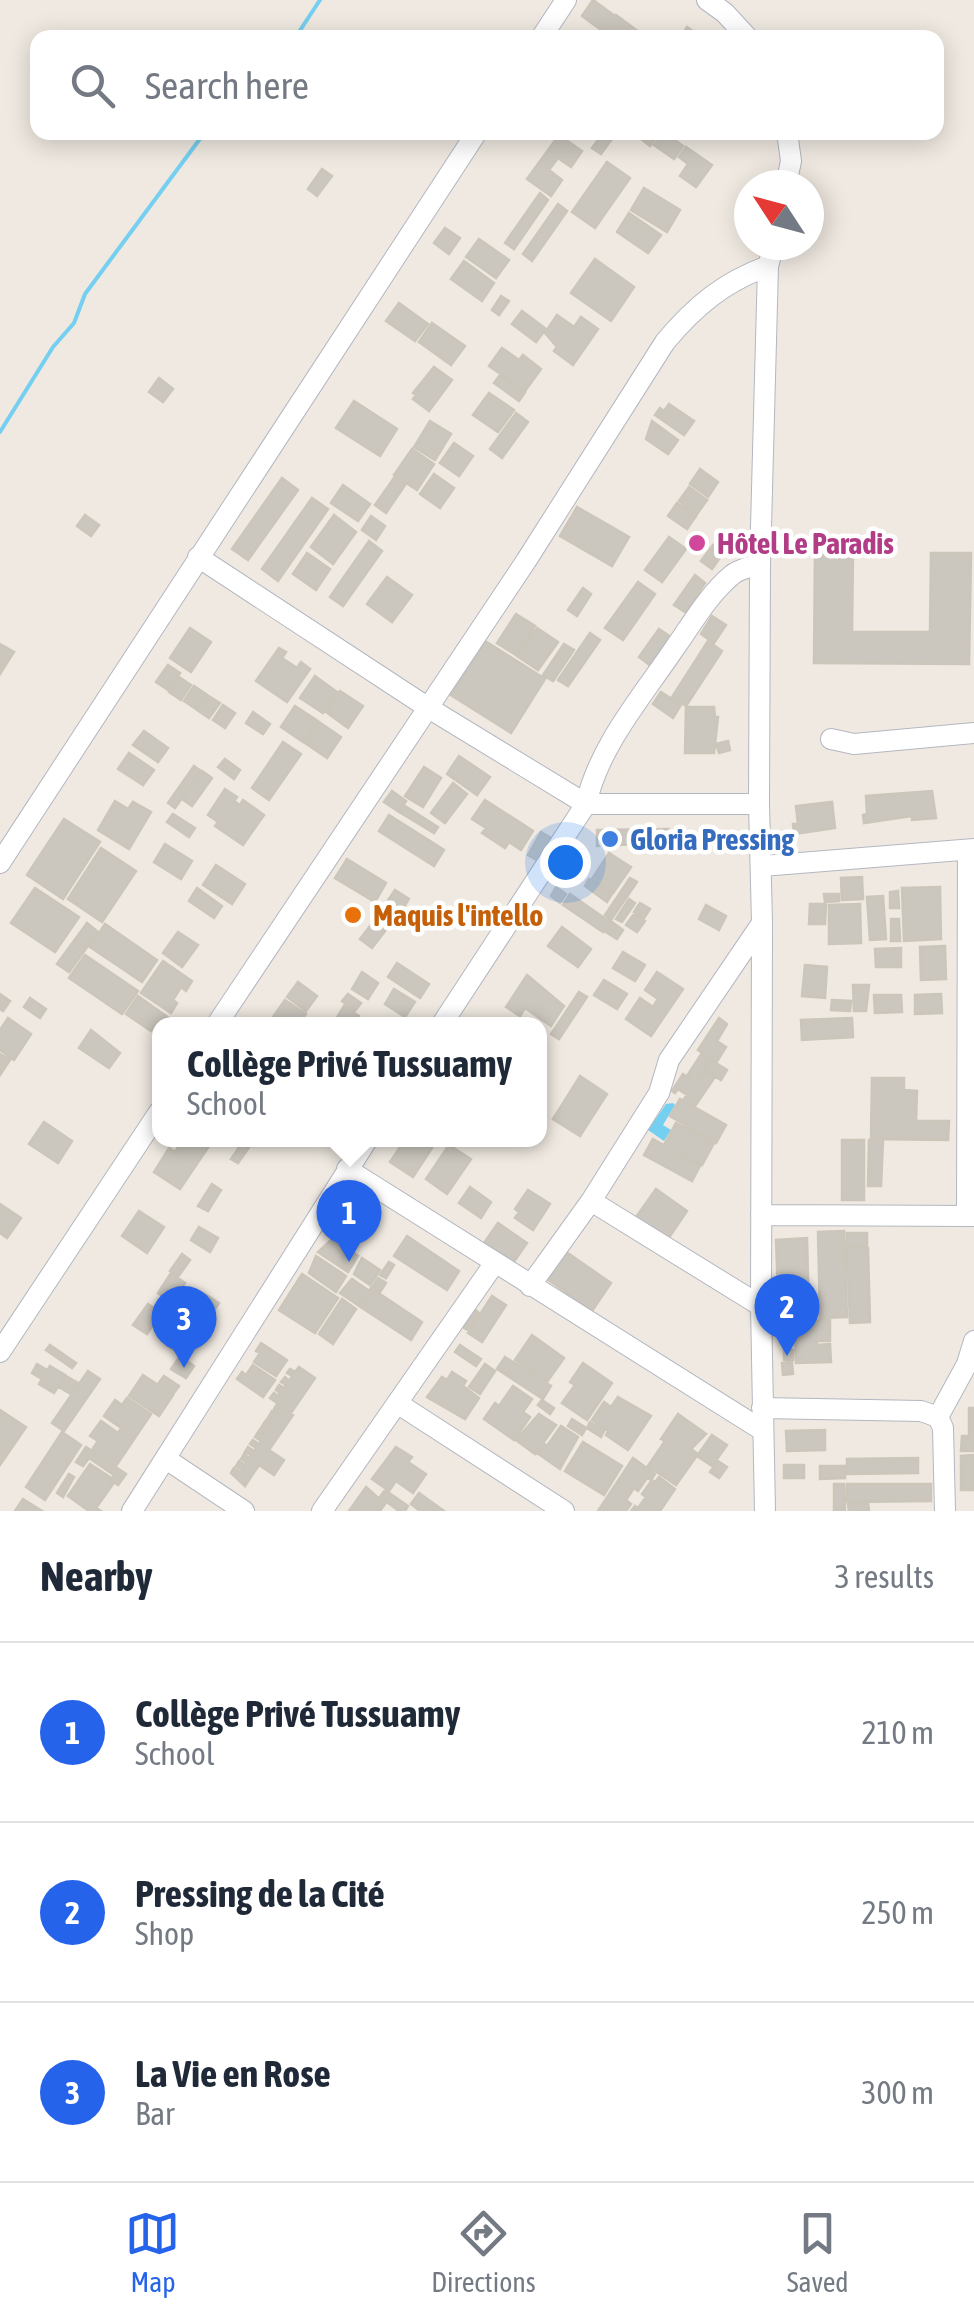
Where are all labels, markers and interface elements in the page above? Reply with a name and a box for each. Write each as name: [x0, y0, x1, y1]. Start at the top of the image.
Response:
search box: [30, 30, 944, 140]
icon: search: [65, 58, 120, 113]
text: Search here: [145, 64, 309, 107]
north arrow: [734, 170, 824, 260]
place label: Hôtel Le Paradis: [717, 526, 894, 560]
marker: Hôtel Le Paradis: [686, 532, 708, 554]
place label: Gloria Pressing: [630, 822, 794, 856]
marker: Gloria Pressing: [599, 828, 621, 850]
your location: [540, 837, 591, 888]
place label: Maquis l'intello: [373, 898, 543, 932]
marker: Maquis l'intello: [342, 904, 364, 926]
popup: [152, 1017, 547, 1147]
text: Collège Privé Tussuamy: [187, 1042, 512, 1085]
text: School: [187, 1085, 266, 1122]
pin: 1: [316, 1180, 382, 1262]
pin: 2: [754, 1274, 820, 1356]
pin: 3: [152, 1286, 216, 1368]
text: Nearby: [40, 1552, 153, 1600]
text: 3 results: [835, 1558, 934, 1595]
text: Collège Privé Tussuamy: [135, 1692, 460, 1735]
text: 1: [65, 1714, 80, 1751]
text: 210 m: [861, 1714, 934, 1751]
text: School: [135, 1735, 214, 1772]
text: Pressing de la Cité: [135, 1872, 385, 1915]
text: 2: [65, 1894, 80, 1931]
text: 250 m: [861, 1894, 934, 1931]
text: Shop: [135, 1915, 194, 1952]
text: La Vie en Rose: [135, 2052, 331, 2095]
text: 3: [65, 2074, 80, 2111]
text: 300 m: [861, 2074, 934, 2111]
text: Bar: [135, 2095, 175, 2132]
tab: Map: [125, 2206, 180, 2298]
tab: Directions: [431, 2206, 536, 2298]
tab: Saved: [787, 2206, 849, 2298]

